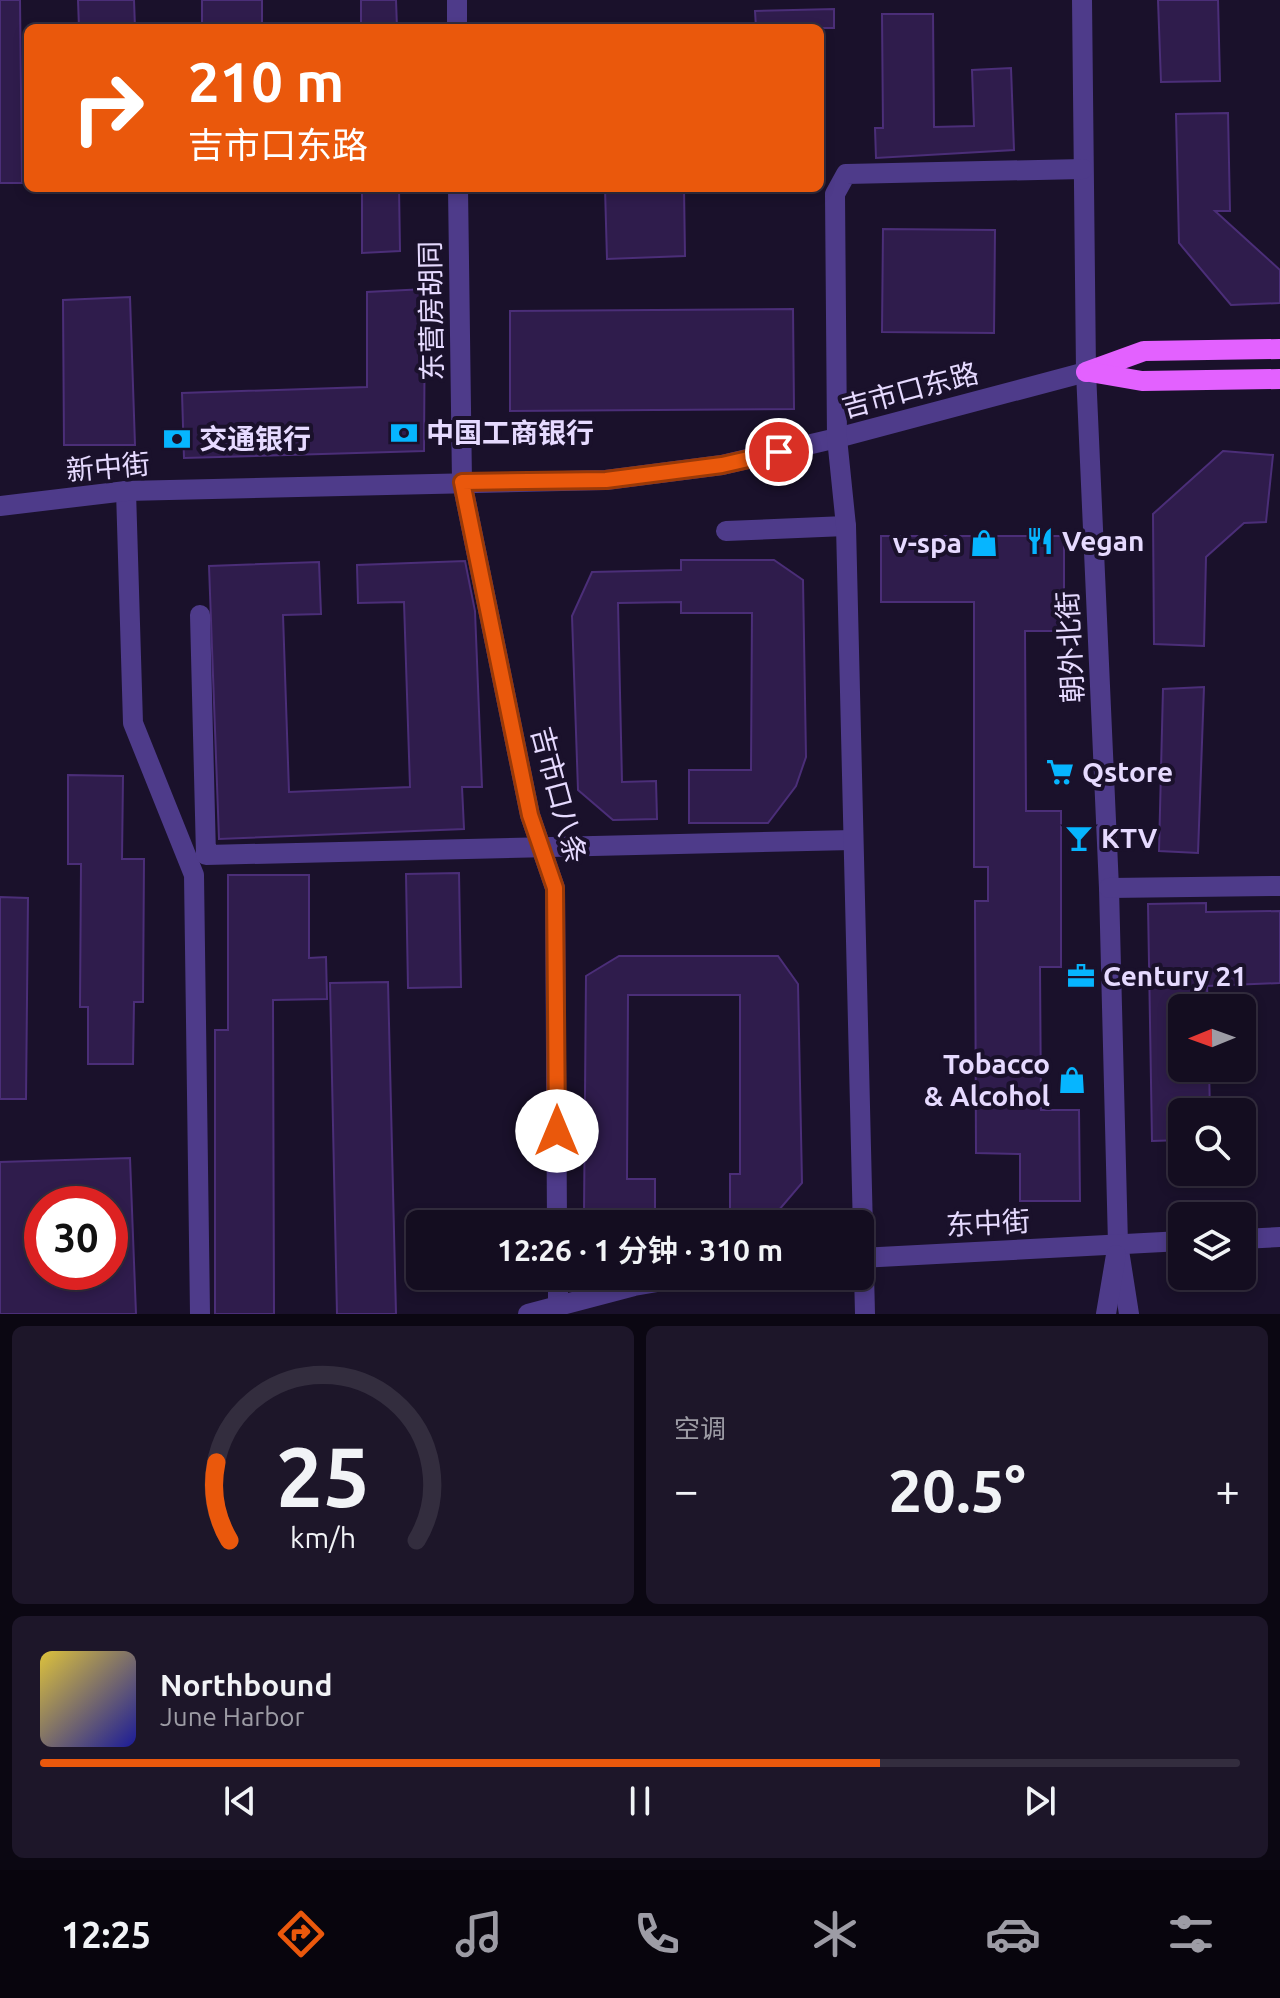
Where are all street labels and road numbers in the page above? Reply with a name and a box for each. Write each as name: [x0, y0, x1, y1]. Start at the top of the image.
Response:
street label: 东营房胡同: [414, 241, 447, 381]
street label: 吉市口东路: [838, 356, 982, 423]
street label: 新中街: [65, 447, 151, 486]
street label: 朝外北街: [1051, 590, 1088, 704]
street label: 吉市口八条: [526, 723, 593, 867]
street label: 东中街: [945, 1205, 1031, 1240]

